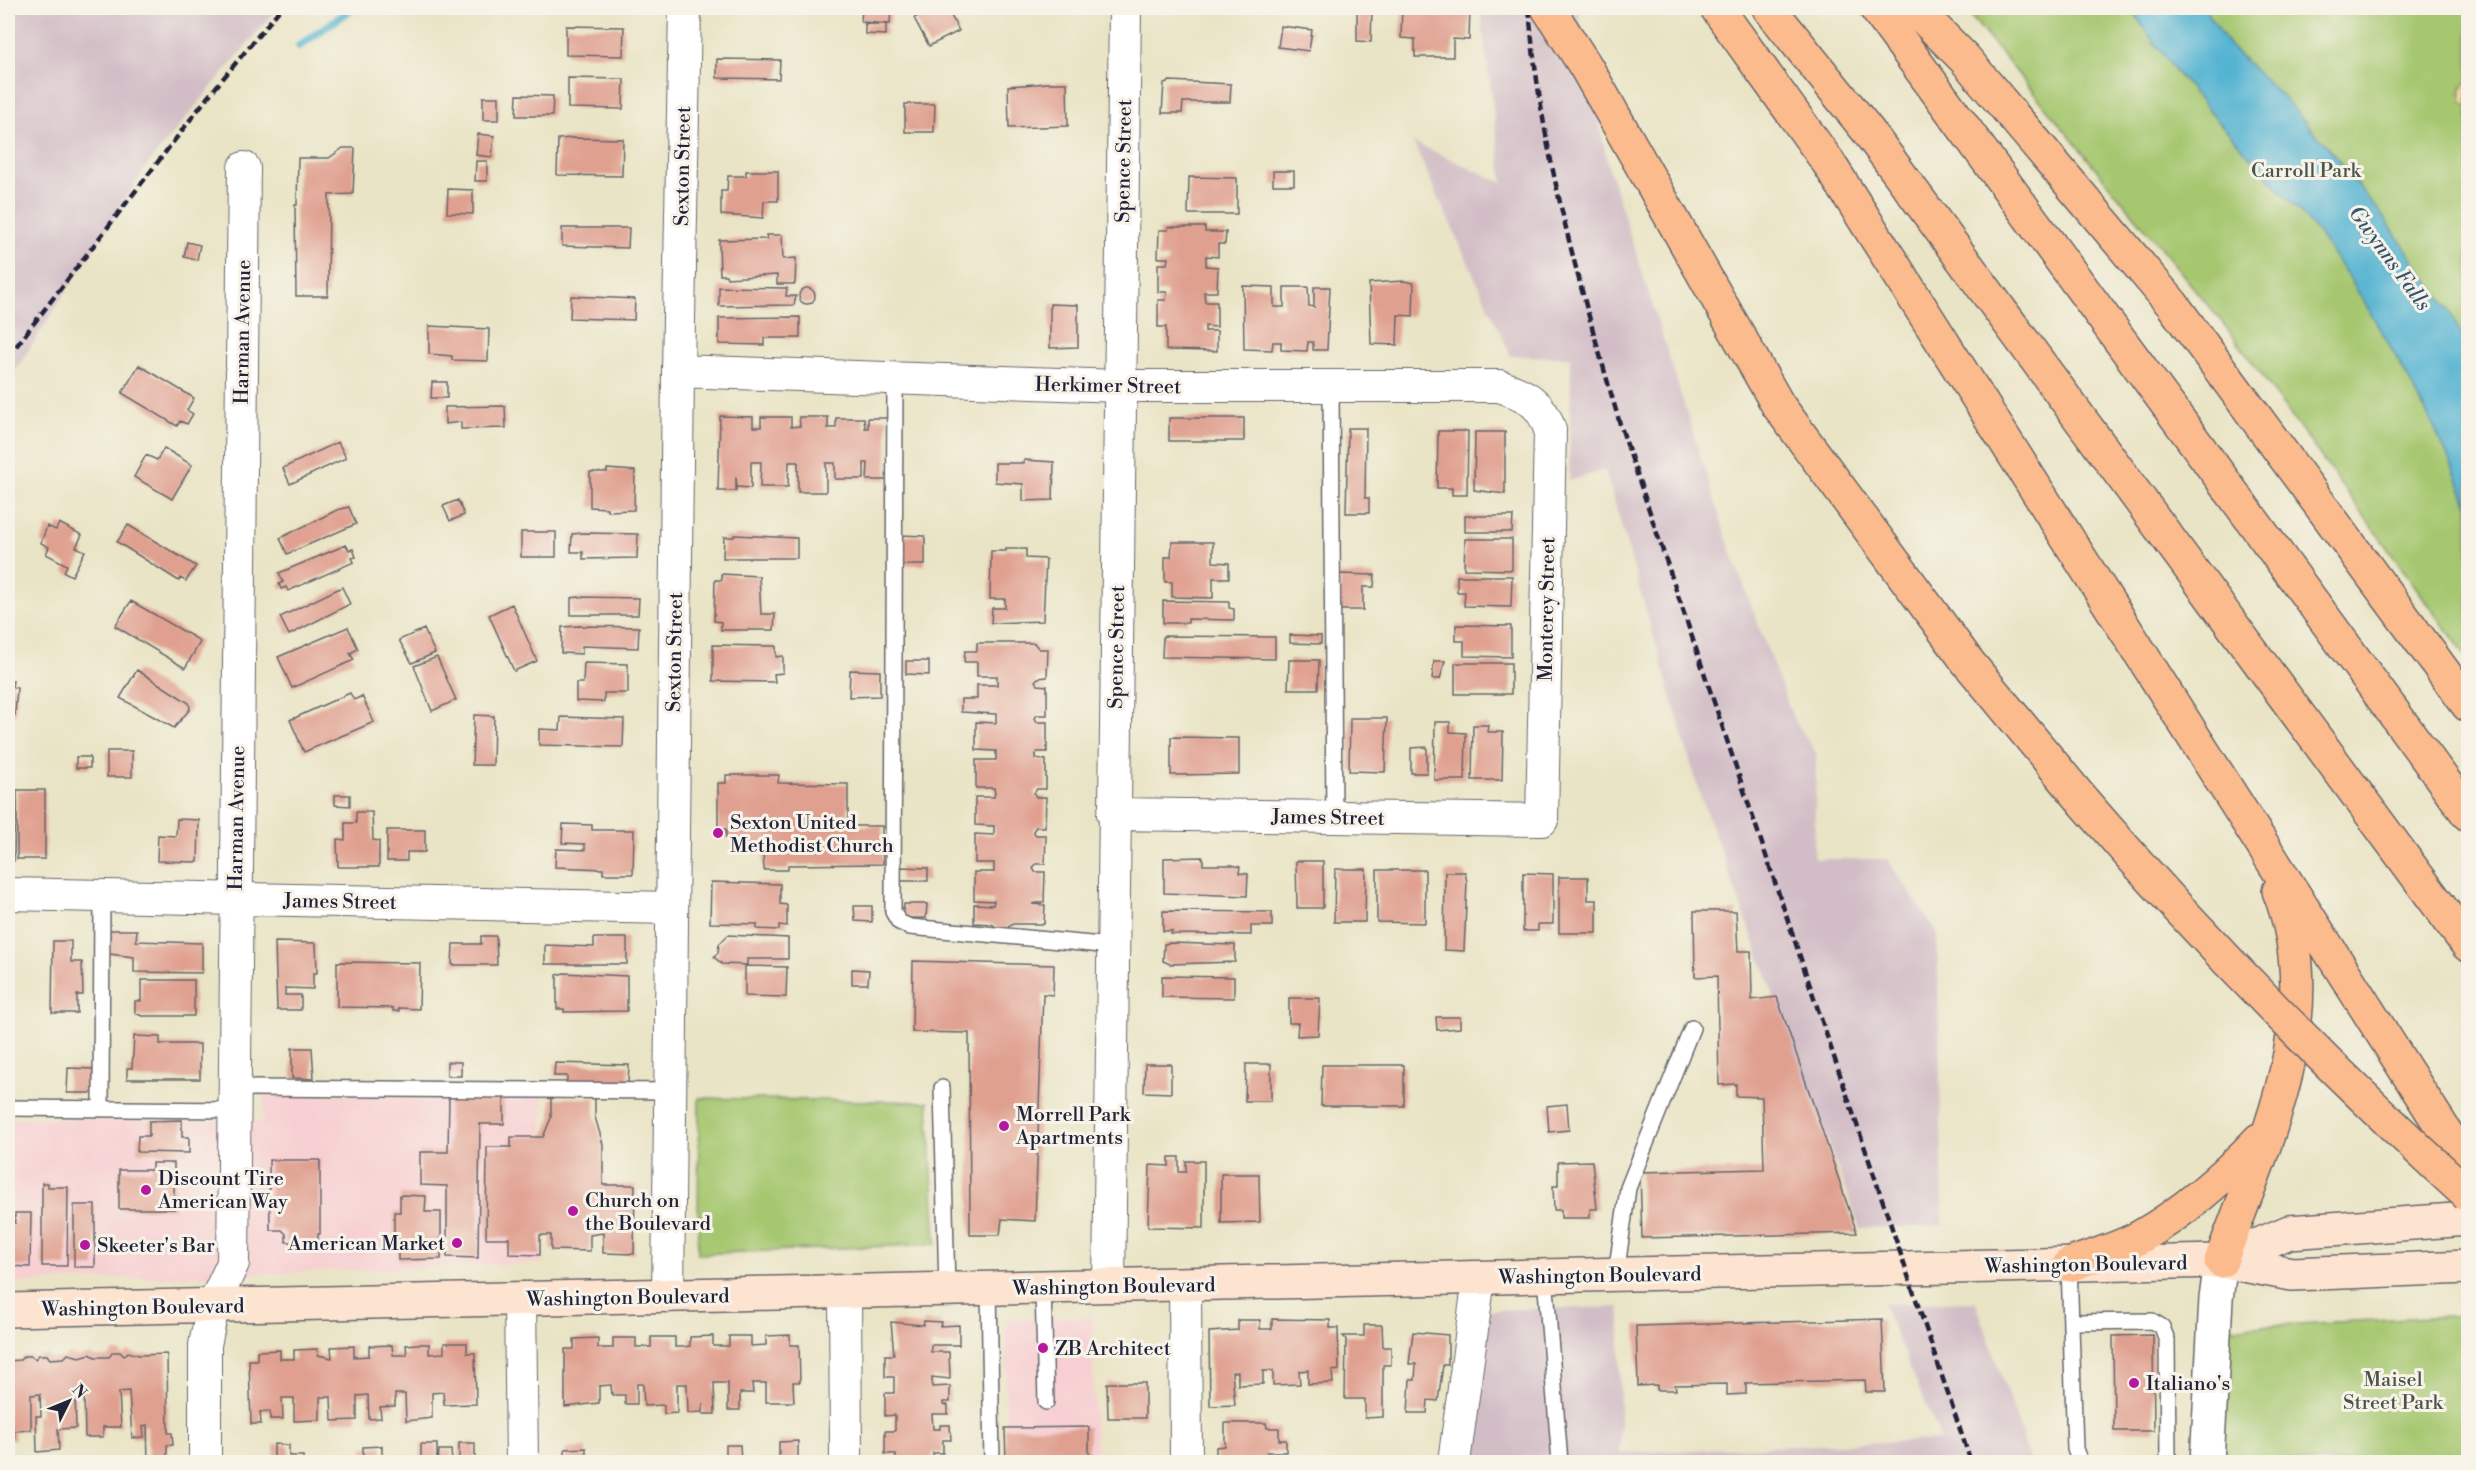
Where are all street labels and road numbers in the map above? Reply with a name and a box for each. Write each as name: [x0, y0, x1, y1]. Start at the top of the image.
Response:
street label: Spence Street: [1111, 99, 1138, 223]
street label: Sexton Street: [670, 106, 697, 226]
street label: Harman Avenue: [230, 259, 257, 405]
street label: Herkimer Street: [1035, 373, 1181, 400]
street label: Monterey Street: [1534, 537, 1561, 681]
street label: Spence Street: [1104, 585, 1131, 709]
street label: Sexton Street: [662, 592, 689, 712]
street label: Harman Avenue: [224, 745, 251, 891]
street label: James Street: [1270, 805, 1385, 832]
street label: James Street: [282, 889, 397, 916]
street label: Washington Boulevard: [1983, 1251, 2188, 1280]
street label: Washington Boulevard: [1497, 1262, 1702, 1291]
street label: Washington Boulevard: [1011, 1273, 1216, 1302]
street label: Washington Boulevard: [525, 1284, 730, 1313]
street label: Washington Boulevard: [40, 1294, 245, 1323]

